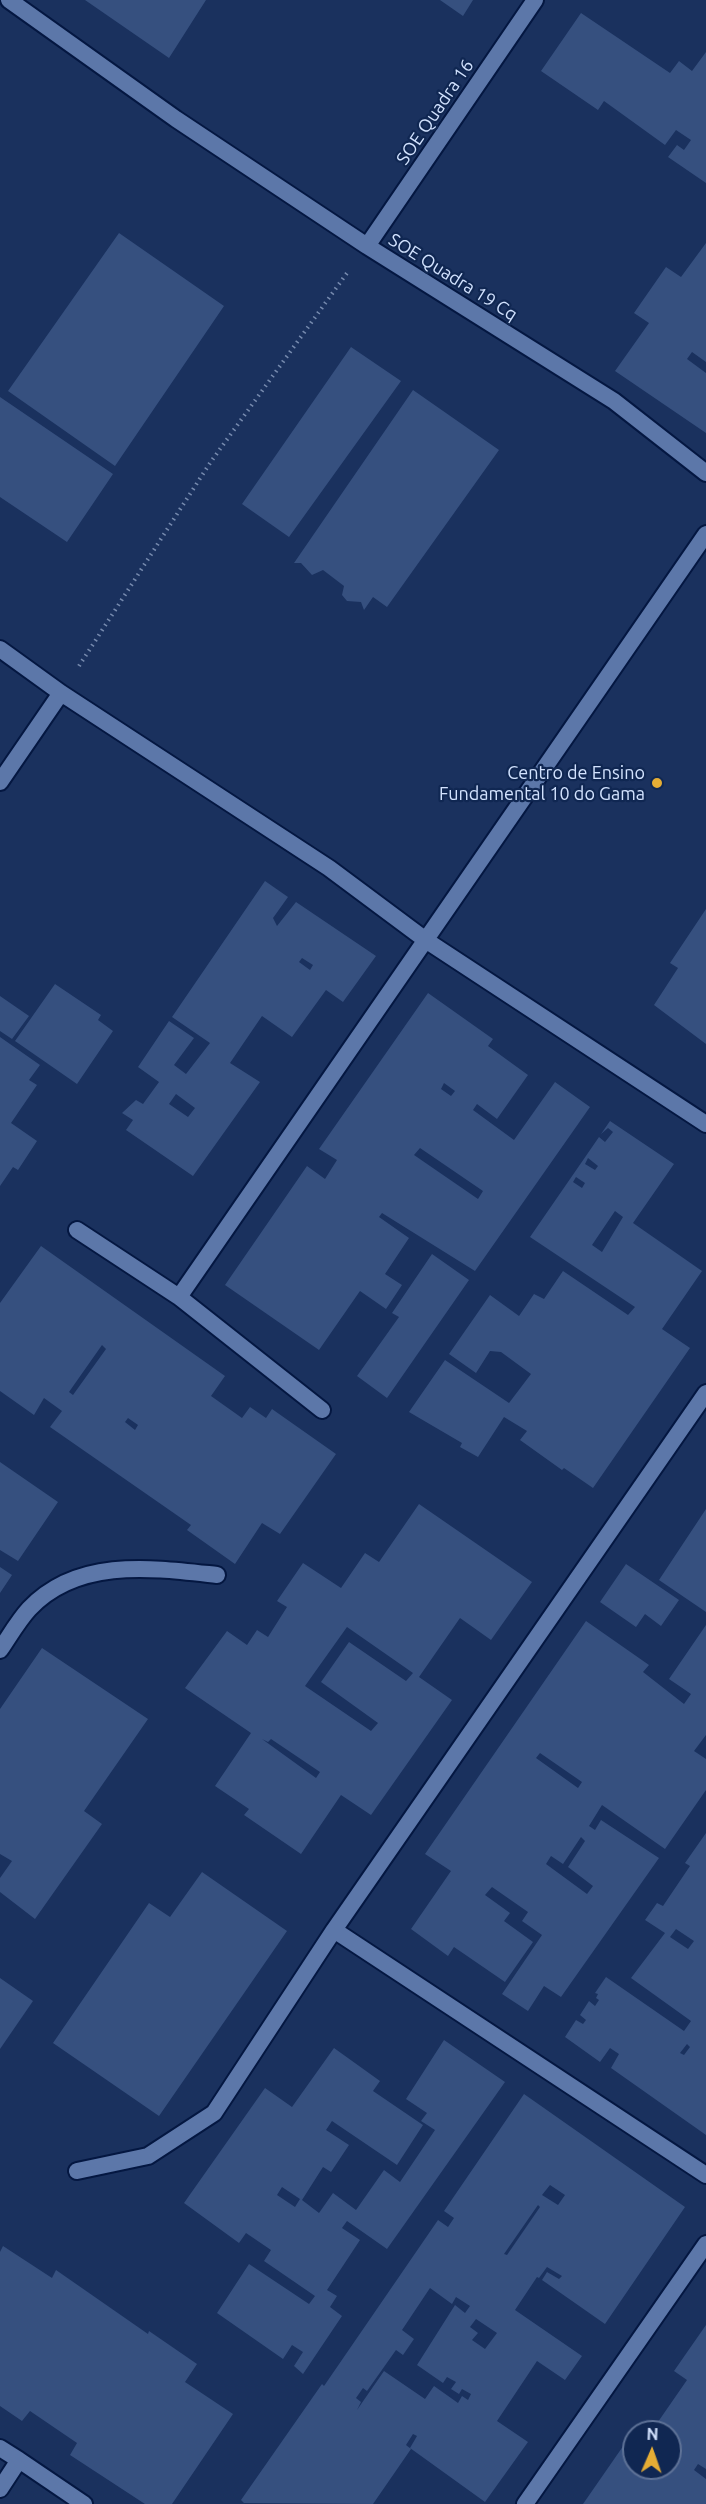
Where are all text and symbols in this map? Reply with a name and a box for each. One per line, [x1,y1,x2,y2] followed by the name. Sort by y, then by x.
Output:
[392,55,478,169] street label: SOE Quadra 16
[385,229,521,325] street label: SOE Quadra 19 Cq
[439,762,645,804] place label: Centro de Ensino Fundamental 10 do Gama
[650,776,664,790] marker: Centro de Ensino Fundamental 10 do Gama
[622,2420,682,2480] north arrow
[646,2425,659,2443] text: N

